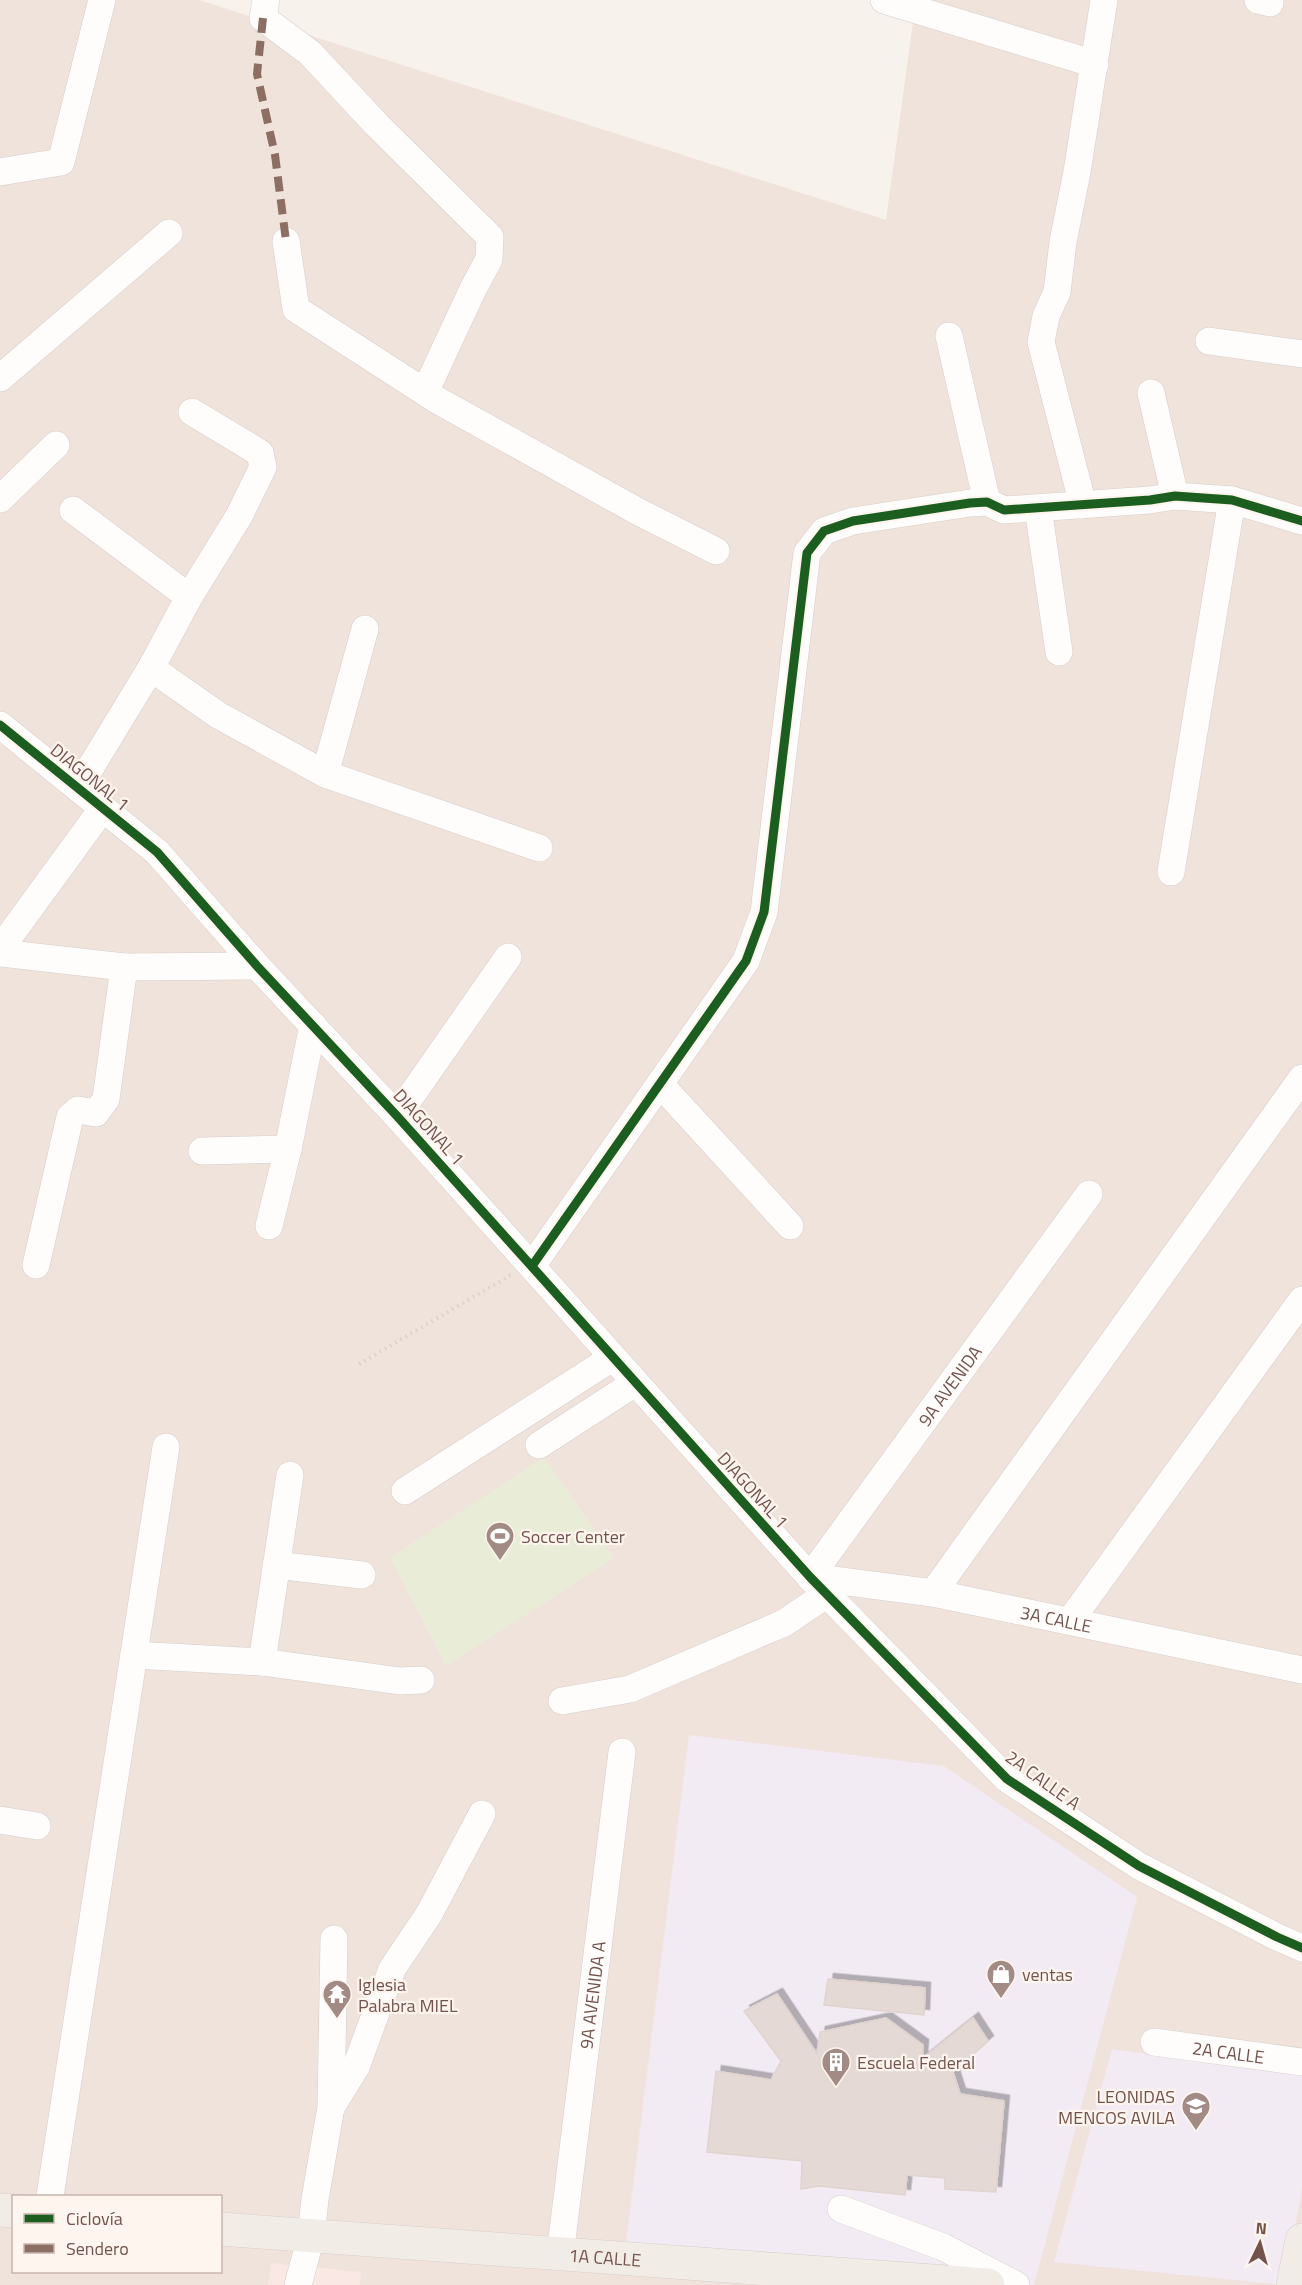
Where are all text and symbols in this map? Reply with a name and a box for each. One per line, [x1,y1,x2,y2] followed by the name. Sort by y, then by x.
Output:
[45,737,135,817] street label: DIAGONAL 1
[387,1083,471,1171] street label: DIAGONAL 1
[911,1339,988,1431] street label: 9A AVENIDA
[711,1446,795,1534] street label: DIAGONAL 1
[484,1520,516,1562] sports icon: Soccer Center
[521,1523,625,1550] place label: Soccer Center
[1018,1598,1095,1639] street label: 3A CALLE
[1000,1743,1086,1817] street label: 2A CALLE A
[572,1939,612,2051] street label: 9A AVENIDA A
[985,1958,1017,2000] shop icon: ventas
[1022,1961,1073,1988] place label: ventas
[358,1971,458,2019] place label: Iglesia Palabra MIEL
[321,1978,353,2020] temple icon: Iglesia Palabra MIEL
[1191,2034,1266,2070] street label: 2A CALLE
[820,2046,852,2088] building icon: Escuela Federal
[857,2049,975,2076] place label: Escuela Federal
[1058,2083,1175,2131] place label: LEONIDAS MENCOS AVILA
[1180,2090,1212,2132] school or university icon: LEONIDAS MENCOS AVILA
[12,2195,222,2273] legend
[66,2205,123,2232] text: Ciclovía
[1230,2213,1290,2273] north arrow
[1255,2216,1268,2240] text: N
[66,2235,129,2262] text: Sendero
[568,2241,642,2273] street label: 1A CALLE

